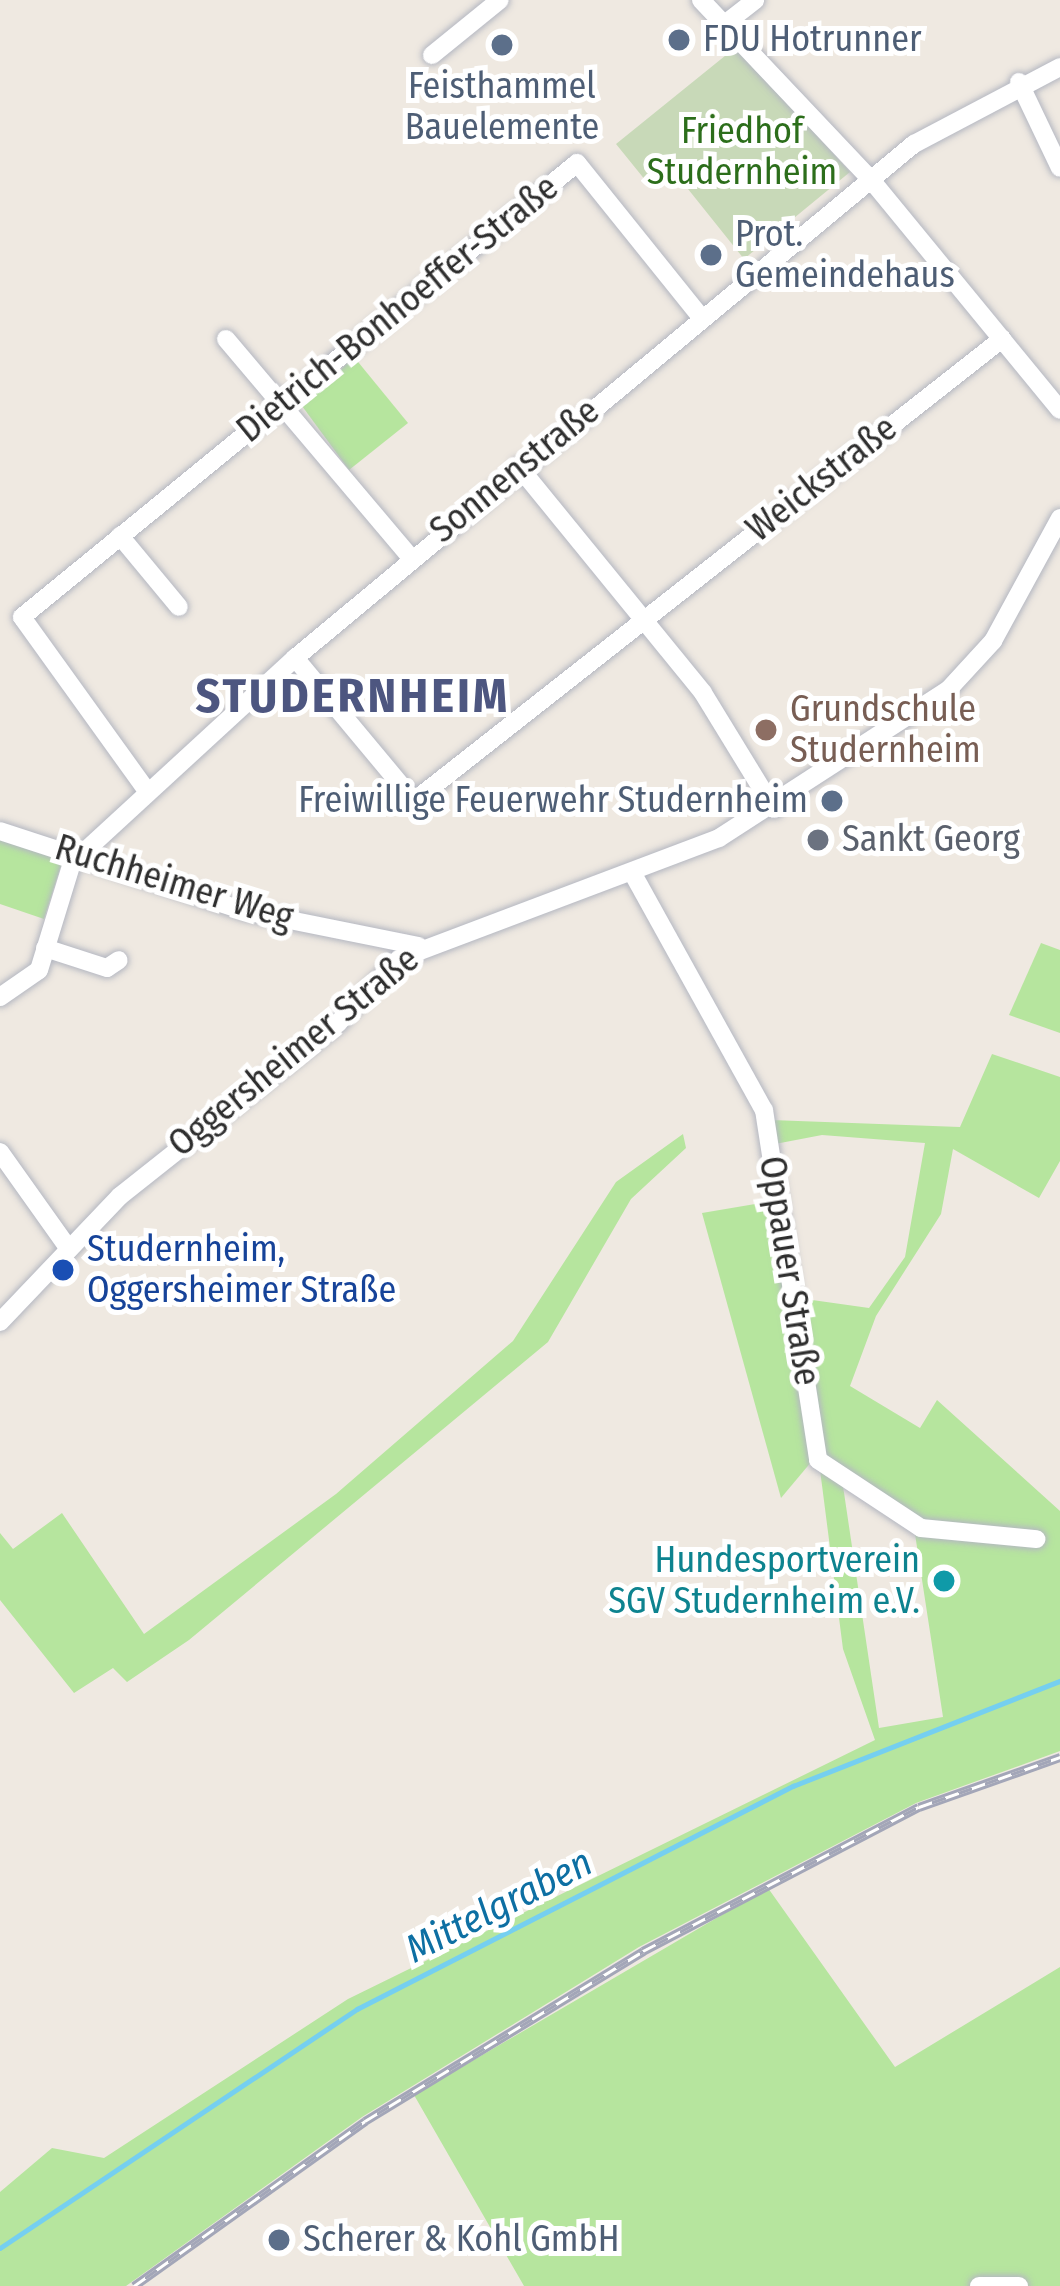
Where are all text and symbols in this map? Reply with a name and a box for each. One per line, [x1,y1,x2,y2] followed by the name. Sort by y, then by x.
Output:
[703,18,922,62] place label: FDU Hotrunner
[666,27,692,53] marker: FDU Hotrunner
[489,32,515,58] marker: Feisthammel Bauelemente
[405,64,599,149] place label: Feisthammel Bauelemente
[647,109,837,194] park label: Friedhof Studernheim
[229,166,567,452] street label: Dietrich-Bonhoeffer-Straße
[735,212,955,297] place label: Prot. Gemeindehaus
[698,242,724,268] marker: Prot. Gemeindehaus
[422,390,608,552] street label: Sonnenstraße
[738,407,906,551] street label: Weickstraße
[196,668,510,726] district label: STUDERNHEIM
[790,687,981,772] place label: Grundschule Studernheim
[753,717,779,743] marker: Grundschule Studernheim
[298,779,808,823] place label: Freiwillige Feuerwehr Studernheim
[819,788,845,814] marker: Freiwillige Feuerwehr Studernheim
[842,818,1020,862] place label: Sankt Georg
[50,826,298,940] street label: Ruchheimer Weg
[805,827,831,853] marker: Sankt Georg
[160,938,428,1166] street label: Oggersheimer Straße
[750,1153,828,1389] street label: Oppauer Straße
[87,1227,396,1312] place label: Studernheim, Oggersheimer Straße
[50,1257,76,1283] marker: Studernheim, Oggersheimer Straße
[608,1538,920,1623] place label: Hundesportverein SGV Studernheim e.V.
[931,1568,957,1594] marker: Hundesportverein SGV Studernheim e.V.
[398,1839,600,1973] water label: Mittelgraben
[303,2218,619,2262] place label: Scherer & Kohl GmbH
[266,2227,292,2253] marker: Scherer & Kohl GmbH

